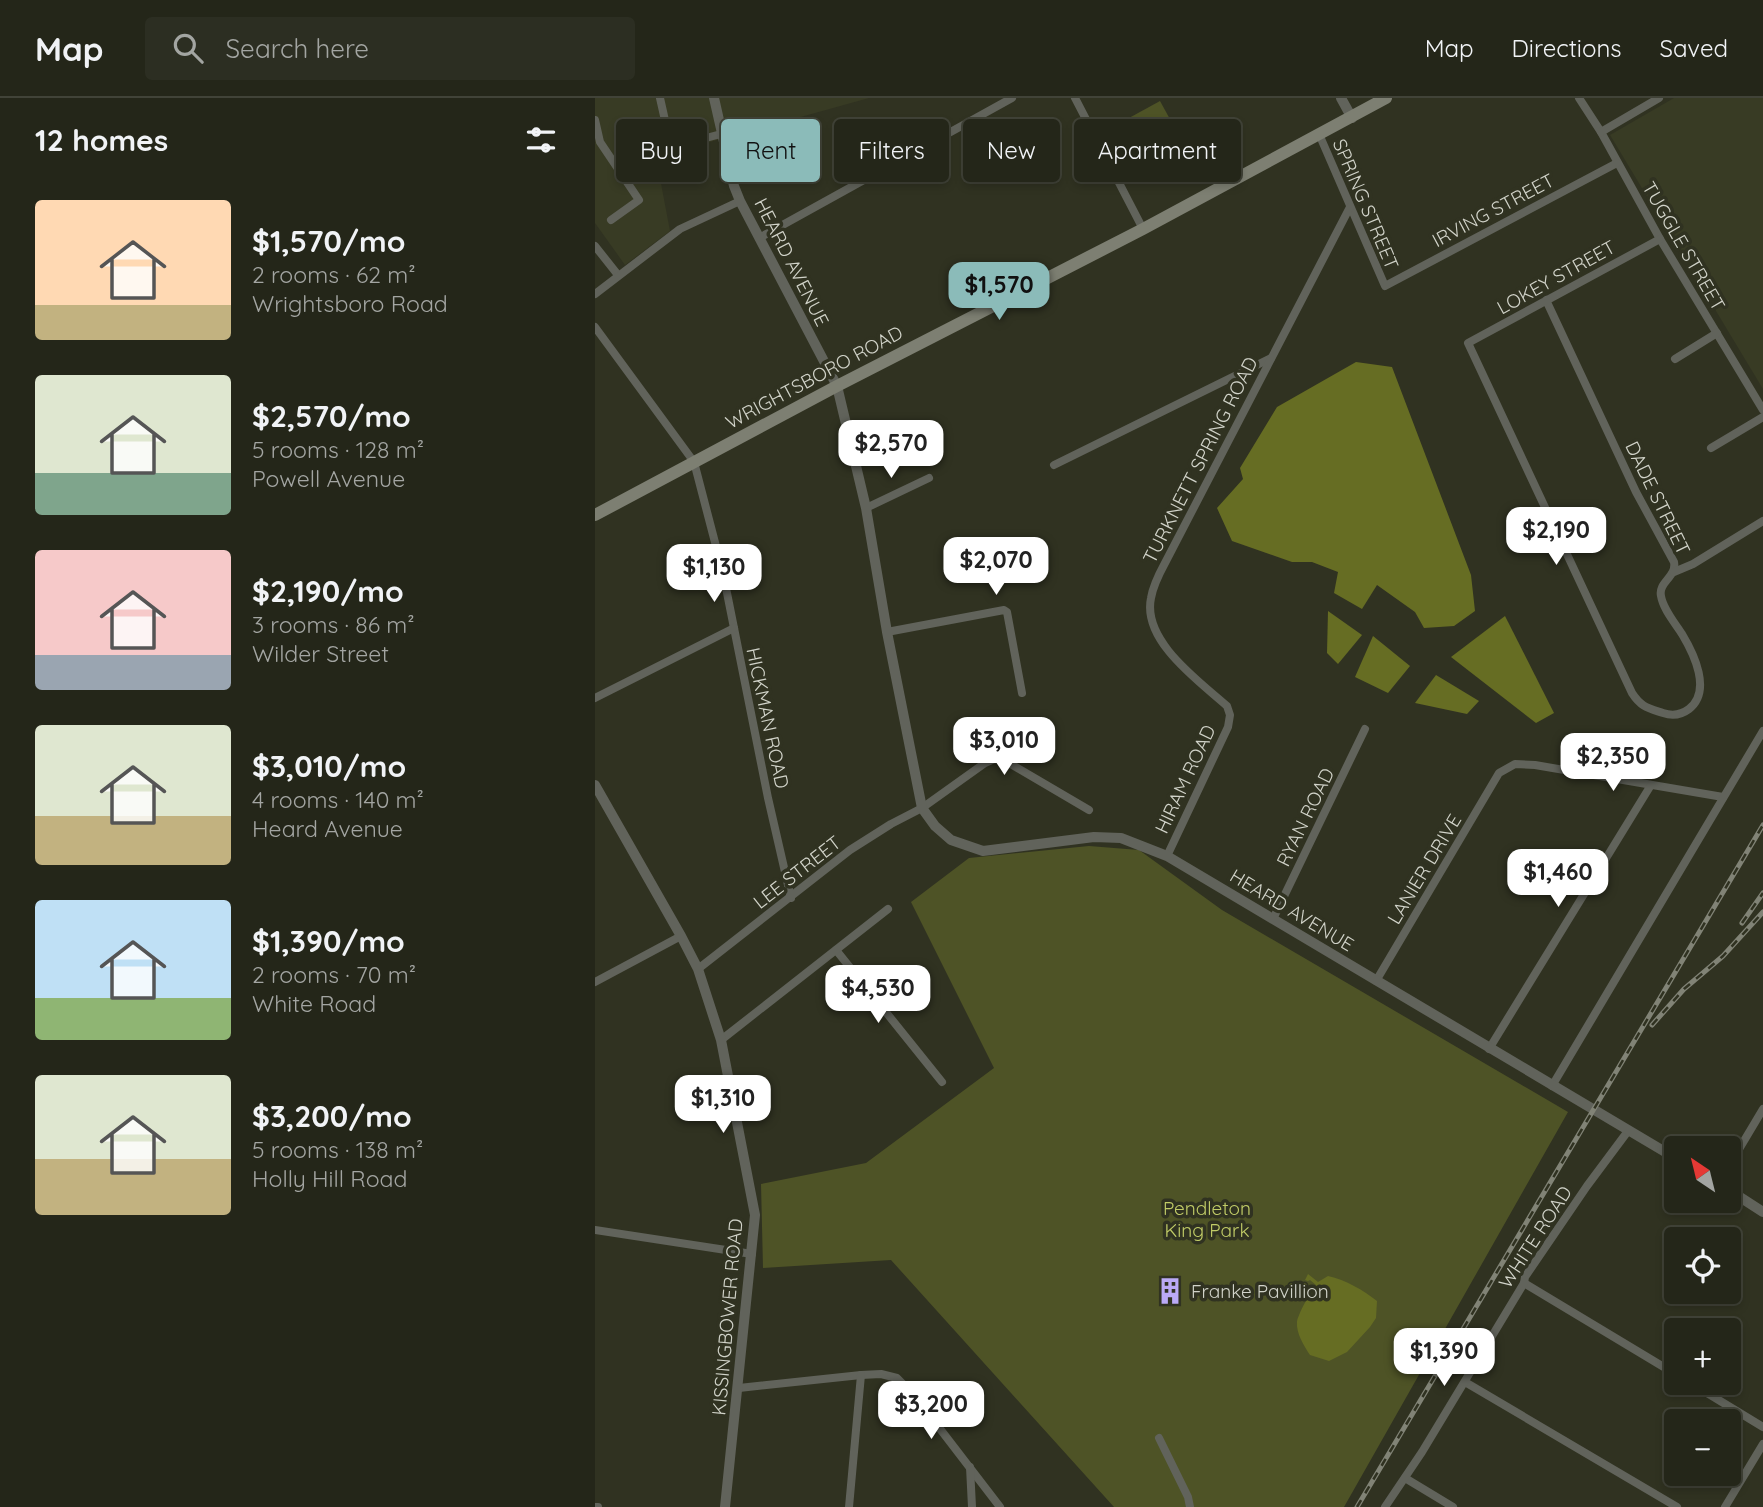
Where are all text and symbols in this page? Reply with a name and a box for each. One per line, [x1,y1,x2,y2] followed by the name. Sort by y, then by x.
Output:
[145,17,635,80] search box
[35,28,103,69] text: Map
[169,29,207,67] icon: search
[225,32,369,65] text: Search here
[1425,33,1474,63] text: Map
[1512,33,1622,63] text: Directions
[1660,33,1728,63] text: Saved
[616,119,707,182] chip: Buy
[721,119,820,182] chip: Rent
[834,119,949,182] chip: Filters
[963,119,1060,182] chip: New
[1074,119,1241,182] chip: Apartment
[35,121,168,159] text: 12 homes
[522,121,560,159] icon: filters
[1328,135,1404,273] street label: SPRING STREET
[1428,168,1558,252] street label: IRVING STREET
[1637,177,1731,315] street label: TUGGLE STREET
[749,194,835,330] street label: HEARD AVENUE
[252,222,405,260] text: $1,570/mo
[91,228,175,312] icon: home
[1493,235,1619,319] street label: LOKEY STREET
[252,260,416,289] text: 2 rooms · 62 m²
[942,262,1056,322] pin: $1,570
[965,270,1034,299] text: $1,570
[252,289,448,318] text: Wrightsboro Road
[721,320,907,434] street label: WRIGHTSBORO ROAD
[1137,353,1263,567] street label: TURKNETT SPRING ROAD
[252,397,411,435] text: $2,570/mo
[91,403,175,487] icon: home
[834,420,948,480] pin: $2,570
[854,428,928,457] text: $2,570
[252,435,424,464] text: 5 rooms · 128 m²
[1620,437,1696,559] street label: DADE STREET
[252,464,405,493] text: Powell Avenue
[1499,508,1613,567] pin: $2,190
[1522,515,1590,544] text: $2,190
[939,538,1053,597] pin: $2,070
[657,545,771,604] pin: $1,130
[959,545,1033,574] text: $2,070
[683,552,745,581] text: $1,130
[252,572,404,610] text: $2,190/mo
[91,578,175,662] icon: home
[252,610,415,639] text: 3 rooms · 86 m²
[252,639,389,668] text: Wilder Street
[741,645,795,791] street label: HICKMAN ROAD
[947,718,1061,777] pin: $3,010
[1149,721,1221,837] street label: HIRAM ROAD
[969,725,1039,754] text: $3,010
[1556,734,1670,793] pin: $2,350
[1577,741,1649,770] text: $2,350
[252,747,406,785] text: $3,010/mo
[91,753,175,837] icon: home
[1271,764,1339,870] street label: RYAN ROAD
[252,785,424,814] text: 4 rooms · 140 m²
[1382,810,1466,928] street label: LANIER DRIVE
[252,814,403,843] text: Heard Avenue
[748,830,846,914] street label: LEE STREET
[1501,850,1615,909] pin: $1,460
[1523,857,1593,886] text: $1,460
[1226,864,1358,956] street label: HEARD AVENUE
[252,922,405,960] text: $1,390/mo
[91,928,175,1012] icon: home
[252,960,416,989] text: 2 rooms · 70 m²
[821,965,935,1025] pin: $4,530
[841,973,915,1002] text: $4,530
[252,989,376,1018] text: White Road
[666,1076,780,1135] pin: $1,310
[691,1083,755,1112] text: $1,310
[252,1097,412,1135] text: $3,200/mo
[91,1103,175,1187] icon: home
[252,1135,423,1164] text: 5 rooms · 138 m²
[1664,1136,1741,1213] north arrow
[1664,1136,1741,1486] map controls
[252,1164,407,1193] text: Holly Hill Road
[1493,1181,1577,1293] street label: WHITE ROAD
[1163,1196,1251,1242] park label: Pendleton King Park
[706,1218,748,1416] street label: KISSINGBOWER ROAD
[1664,1227,1741,1304] button: locate
[1155,1276,1185,1306] building icon: Franke Pavillion
[1191,1279,1329,1303] place label: Franke Pavillion
[1664,1318,1741,1395] button: +
[1387,1328,1501,1388] pin: $1,390
[1410,1336,1478,1365] text: $1,390
[874,1382,988,1441] pin: $3,200
[894,1389,968,1418] text: $3,200
[1664,1409,1741,1486] button: −

